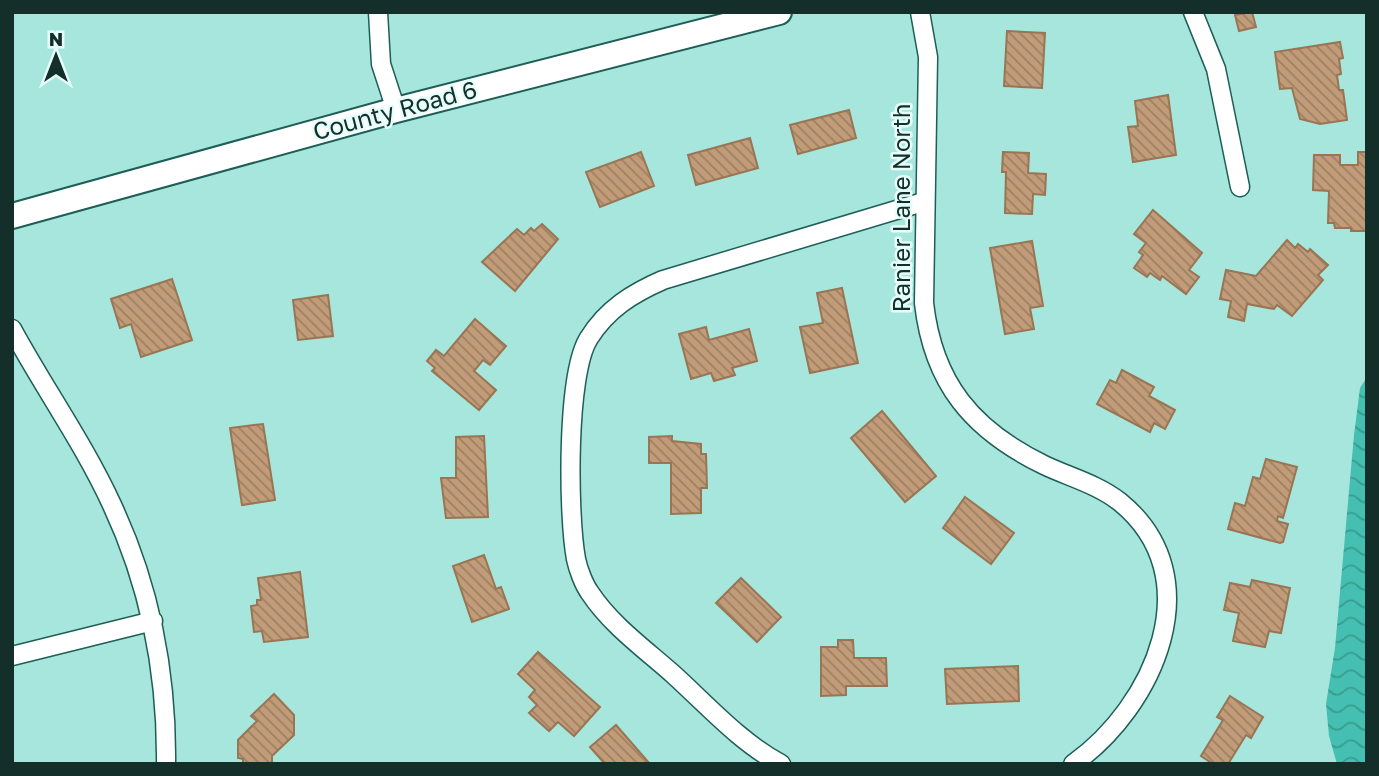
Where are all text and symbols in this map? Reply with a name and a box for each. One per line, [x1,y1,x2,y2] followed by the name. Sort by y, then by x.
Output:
[21,21,91,91] north arrow
[49,27,63,50] text: N
[309,74,480,145] street label: County Road 6
[886,103,915,313] street label: Ranier Lane North

